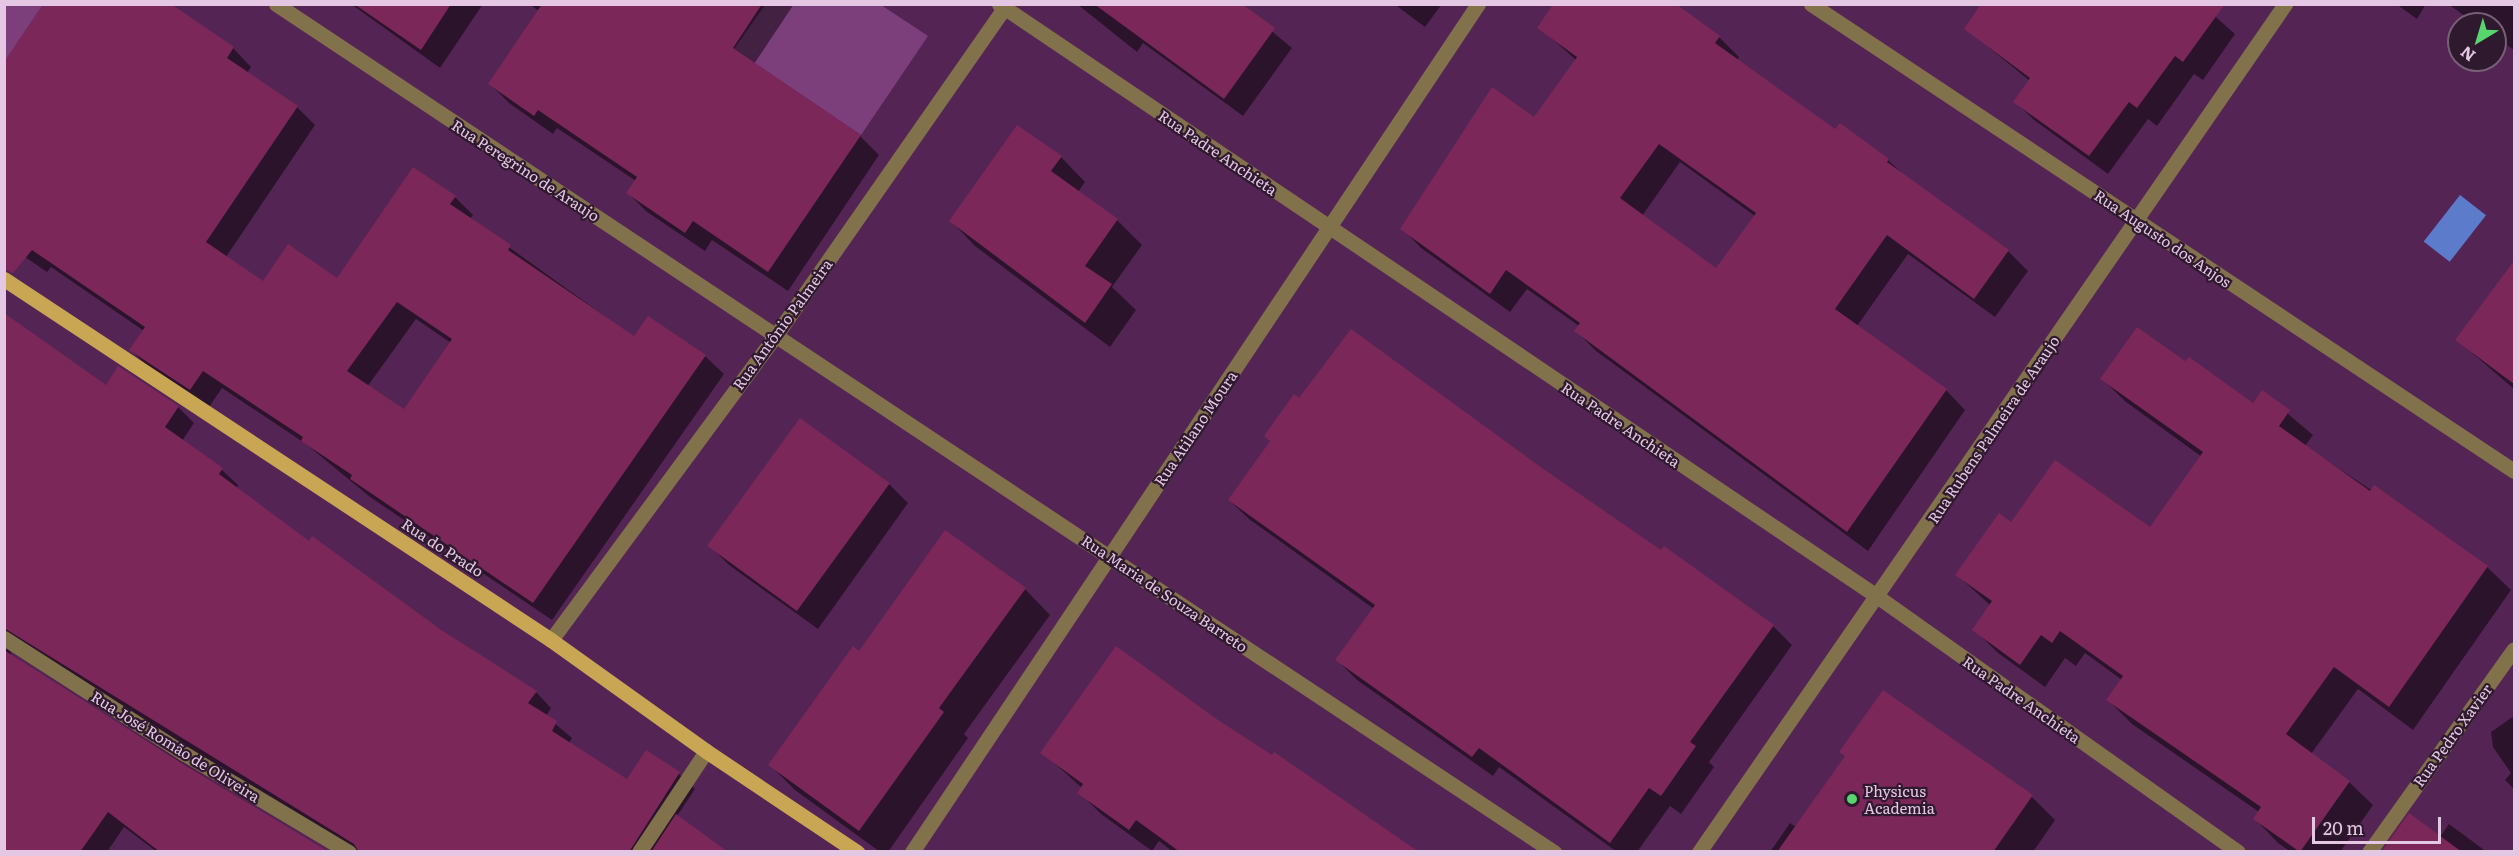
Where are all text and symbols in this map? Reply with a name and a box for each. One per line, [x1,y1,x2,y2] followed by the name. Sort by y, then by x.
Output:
[2447,12,2507,72] north arrow
[2454,41,2480,68] text: N
[1155,106,1281,198] street label: Rua Padre Anchieta
[449,115,603,225] street label: Rua Peregrino de Araujo
[2091,186,2235,290] street label: Rua Augusto dos Anjos
[729,255,835,393] street label: Rua Antônio Palmeira
[1923,332,2063,526] street label: Rua Rubens Palmeira de Araujo
[1150,367,1240,489] street label: Rua Atilano Moura
[1558,378,1684,470] street label: Rua Padre Anchieta
[399,514,487,580] street label: Rua do Prado
[1079,531,1251,655] street label: Rua Maria de Souza Barreto
[1960,652,2084,746] street label: Rua Padre Anchieta
[2409,680,2495,790] street label: Rua Pedro Xavier
[88,687,264,805] street label: Rua José Romão de Oliveira
[1864,781,1935,816] place label: Physicus Academia
[1845,792,1859,806] marker: Physicus Academia
[2315,805,2444,843] scale bar
[2323,814,2364,841] text: 20 m

